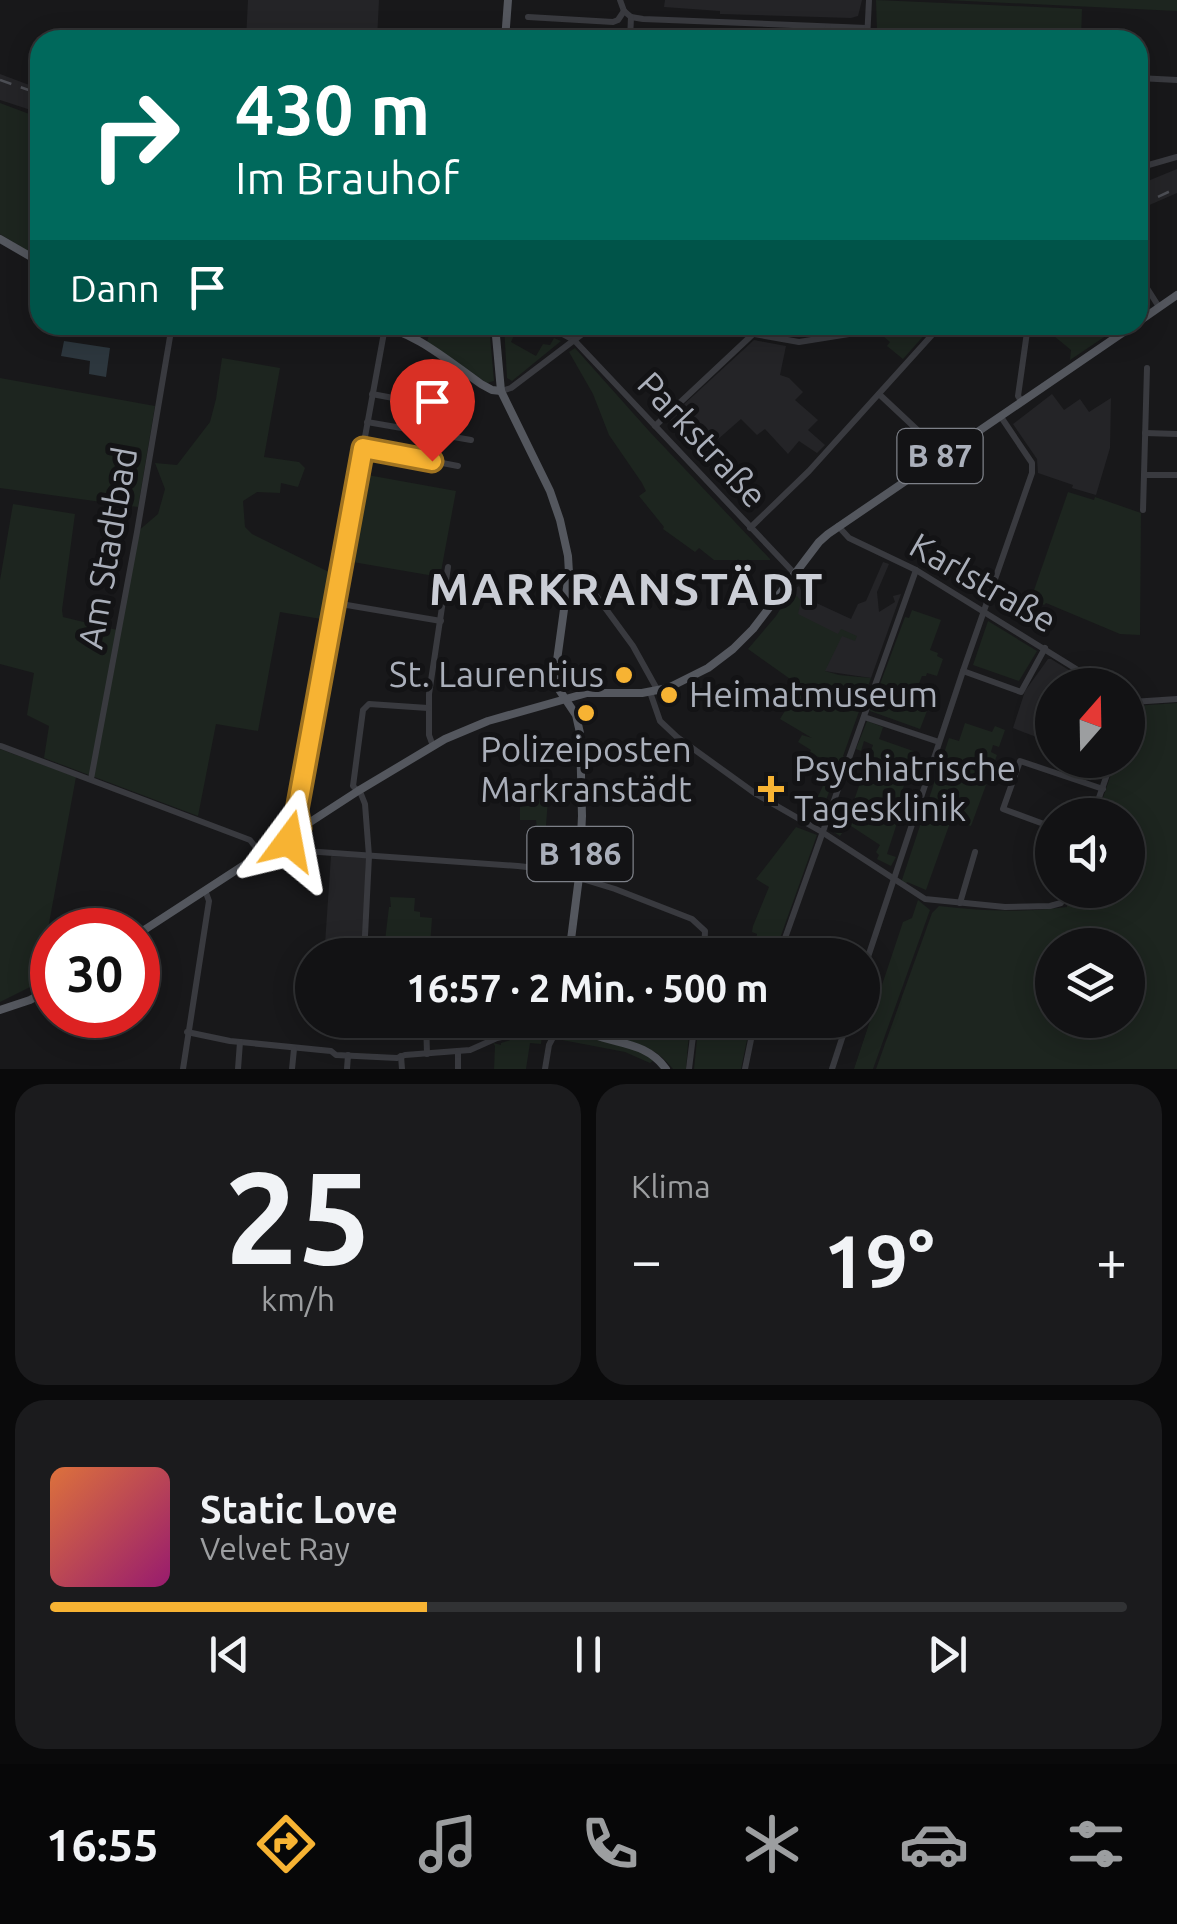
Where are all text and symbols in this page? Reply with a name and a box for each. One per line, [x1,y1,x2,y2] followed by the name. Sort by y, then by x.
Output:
[70,70,200,200] icon: right
[235,70,430,148] text: 430 m
[235,152,459,203] text: Im Brauhof
[180,260,235,315] icon: arrive
[70,267,160,309] text: Dann
[390,359,475,462] pin
[630,363,775,515] street label: Parkstraße
[405,374,460,429] icon: arrive
[898,429,982,483] road number: B 87
[70,444,144,652] street label: Am Stadtbad
[903,524,1064,640] street label: Karlstraße
[429,563,825,614] district label: MARKRANSTÄDT
[389,654,604,694] place label: St. Laurentius
[613,664,635,686] marker: St. Laurentius
[1035,668,1145,778] north arrow
[1035,668,1145,1038] map controls
[689,674,938,714] place label: Heimatmuseum
[658,684,680,706] marker: Heimatmuseum
[575,702,597,724] marker: Polizeiposten Markranstädt
[480,729,692,809] place label: Polizeiposten Markranstädt
[794,748,1016,828] place label: Psychiatrische Tagesklinik
[758,776,784,802] marker: Psychiatrische Tagesklinik
[237,789,341,893] position arrow
[1035,798,1145,908] button: sound
[528,827,632,881] road number: B 186
[30,908,160,1038] speed limit sign: 30
[1035,928,1145,1038] button: layers
[406,967,769,1009] text: 16:57 · 2 Min. · 500 m
[225,1143,371,1289] text: 25
[631,1168,711,1204] text: Klima
[823,1218,935,1302] text: 19°
[631,1229,662,1290] text: −
[1096,1229,1127,1290] text: +
[261,1281,335,1317] text: km/h
[200,1488,398,1530] text: Static Love
[200,1530,350,1566] text: Velvet Ray
[202,1627,257,1682] icon: previous
[561,1627,616,1682] icon: pause
[920,1627,975,1682] icon: next
[251,1809,321,1879] icon: directions
[413,1809,483,1879] icon: music
[575,1809,645,1879] icon: phone
[737,1809,807,1879] icon: climate
[899,1809,969,1879] icon: car
[1061,1809,1131,1879] icon: filters
[46,1819,159,1870] text: 16:55

